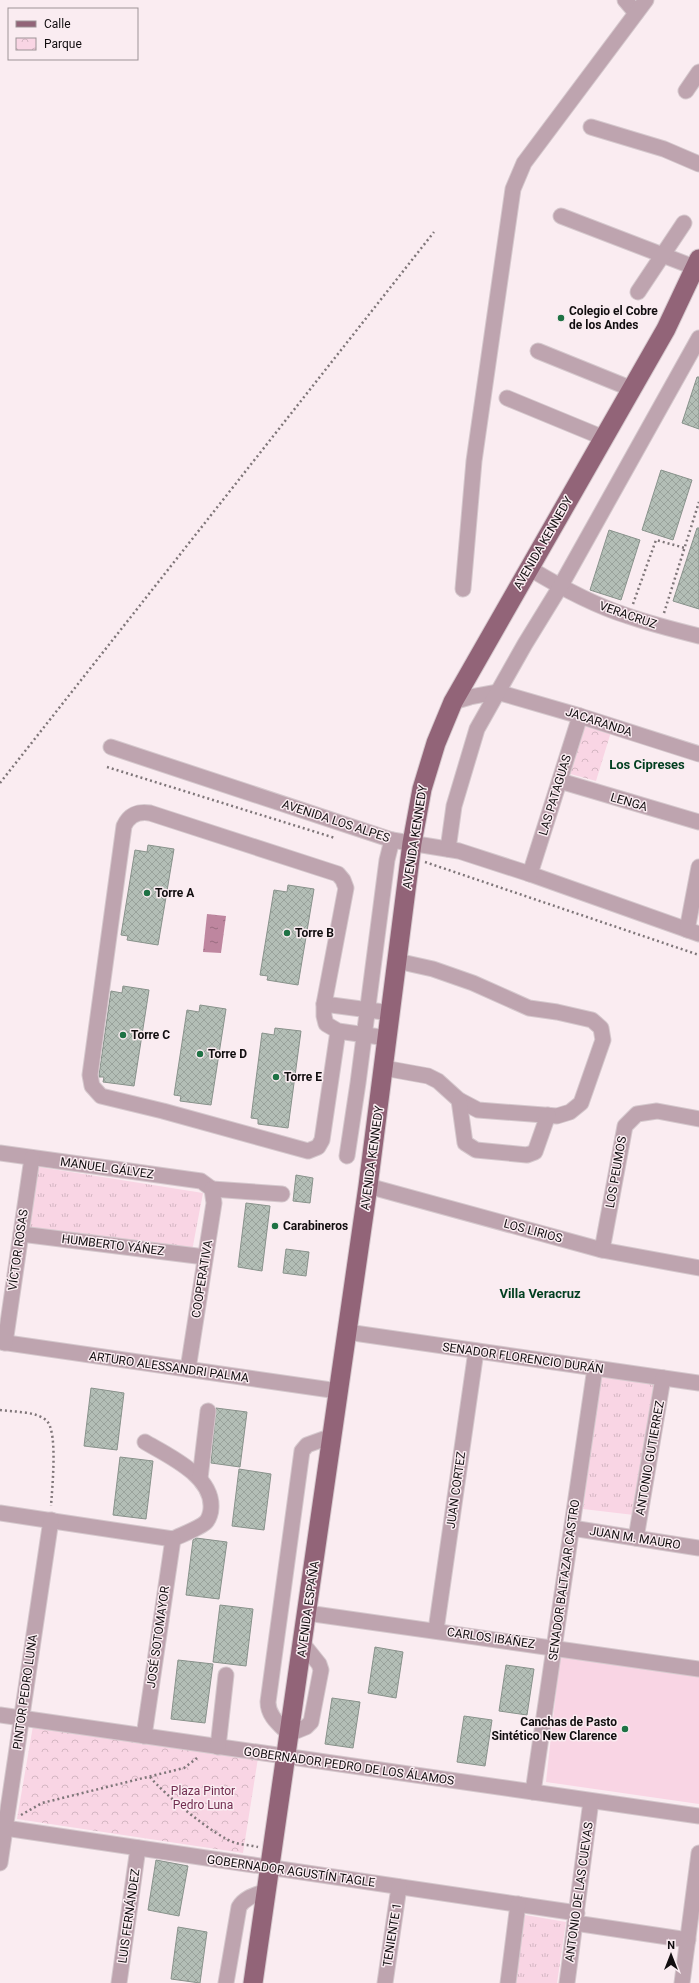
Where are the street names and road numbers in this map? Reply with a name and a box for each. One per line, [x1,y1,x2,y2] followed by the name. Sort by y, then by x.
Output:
[511,493,576,592] street label: AVENIDA KENNEDY
[597,599,659,631] street label: VERACRUZ
[564,705,634,739] street label: JACARANDA
[536,753,574,837] street label: LAS PATAGUAS
[400,783,430,890] street label: AVENIDA KENNEDY
[609,790,649,814] street label: LENGA
[280,797,392,845] street label: AVENIDA LOS ALPES
[358,1104,386,1211] street label: AVENIDA KENNEDY
[603,1135,629,1209] street label: LOS PEUMOS
[59,1154,155,1181] street label: MANUEL GÁLVEZ
[4,1208,31,1292] street label: VÍCTOR ROSAS
[502,1216,564,1246] street label: LOS LIRIOS
[61,1230,165,1258] street label: HUMBERTO YÁÑEZ
[189,1239,215,1319] street label: COOPERATIVA
[442,1339,605,1376] street label: SENADOR FLORENCIO DURÁN
[88,1349,250,1385] street label: ARTURO ALESSANDRI PALMA
[633,1399,667,1517] street label: ANTONIO GUTIERREZ
[444,1450,468,1530] street label: JUAN CORTEZ
[546,1498,582,1662] street label: SENADOR BALTAZAR CASTRO
[588,1524,682,1552] street label: JUAN M. MAURO
[292,1559,322,1658] street label: AVENIDA ESPAÑA
[143,1584,172,1689] street label: JOSÉ SOTOMAYOR
[446,1623,536,1651] street label: CARLOS IBÁÑEZ
[10,1633,40,1750] street label: PINTOR PEDRO LUNA
[243,1743,455,1788] street label: GOBERNADOR PEDRO DE LOS ÁLAMOS
[562,1821,596,1963] street label: ANTONIO DE LAS CUEVAS
[206,1851,376,1890] street label: GOBERNADOR AGUSTÍN TAGLE
[114,1868,143,1964] street label: LUIS FERNÁNDEZ
[380,1902,404,1968] street label: TENIENTE 1

